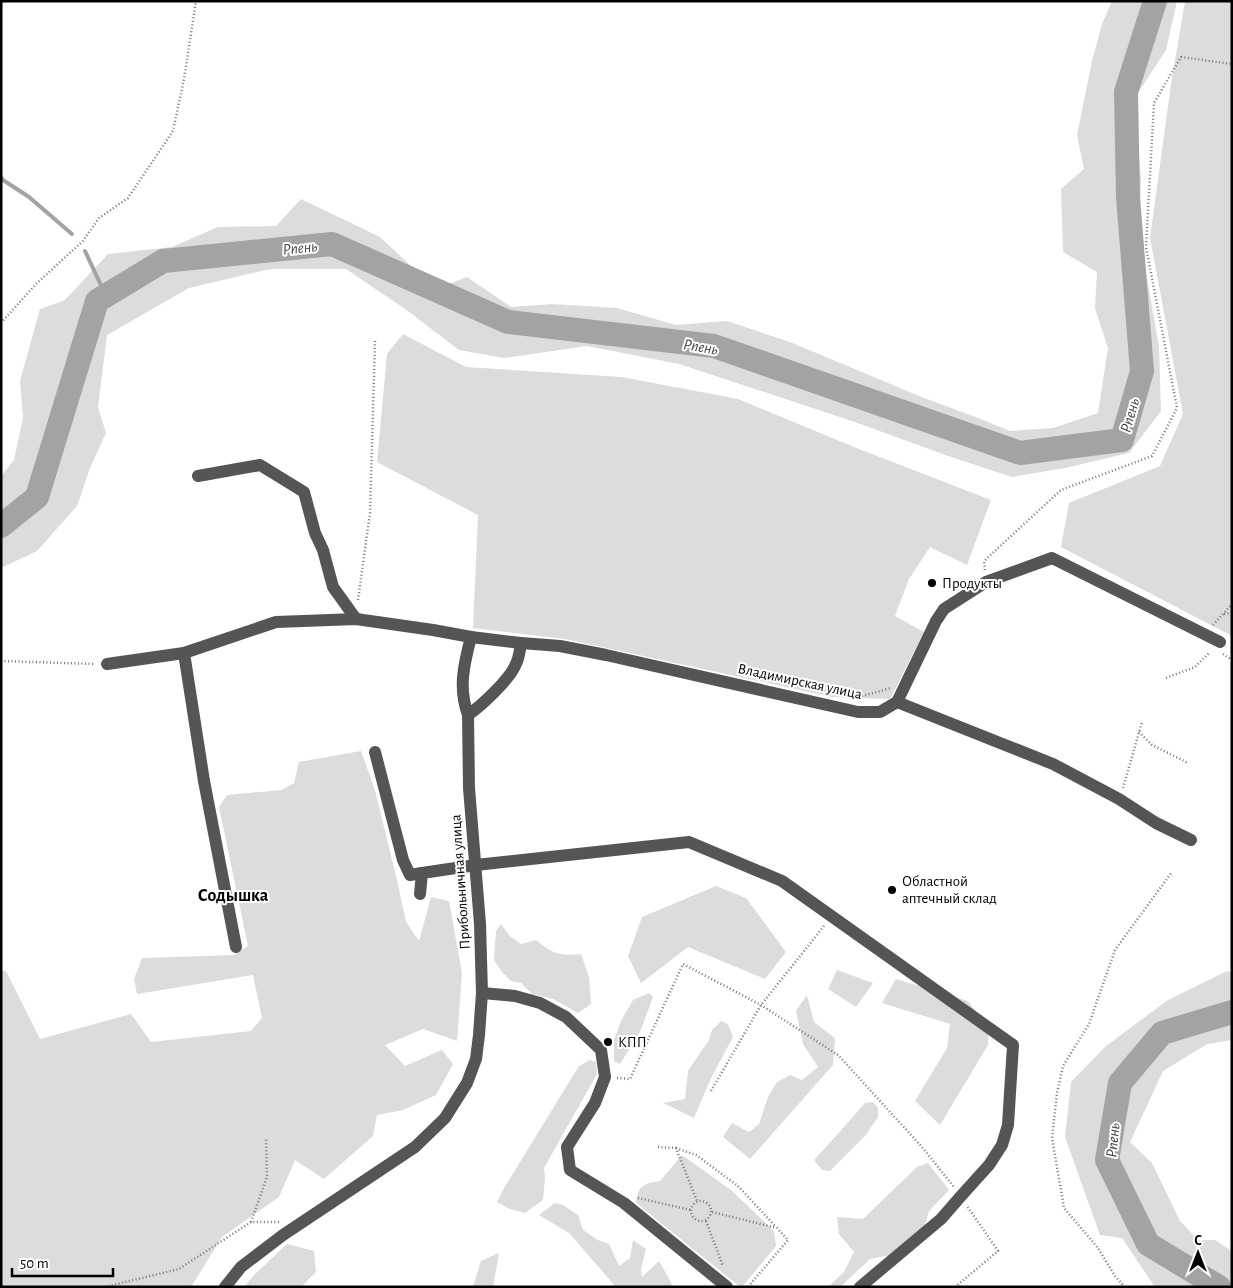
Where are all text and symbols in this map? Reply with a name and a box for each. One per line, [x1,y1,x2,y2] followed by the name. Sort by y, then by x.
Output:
[282,238,318,258] water label: Рпень
[682,336,719,358] water label: Рпень
[1117,396,1142,434] water label: Рпень
[942,576,1002,591] place label: Продукты
[926,577,938,589] marker: Продукты
[736,661,864,702] street label: Владимирская улица
[448,814,473,950] street label: Прибольничная улица
[902,874,997,906] place label: Областной аптечный склад
[886,884,898,896] marker: Областной аптечный склад
[198,887,269,905] district label: Содышка
[618,1035,647,1050] place label: КПП
[602,1036,614,1048] marker: КПП
[1103,1122,1123,1158] water label: Рпень
[1173,1228,1223,1278] north arrow
[1194,1234,1202,1248] text: С
[12,1246,114,1278] scale bar
[20,1256,49,1271] text: 50 m

